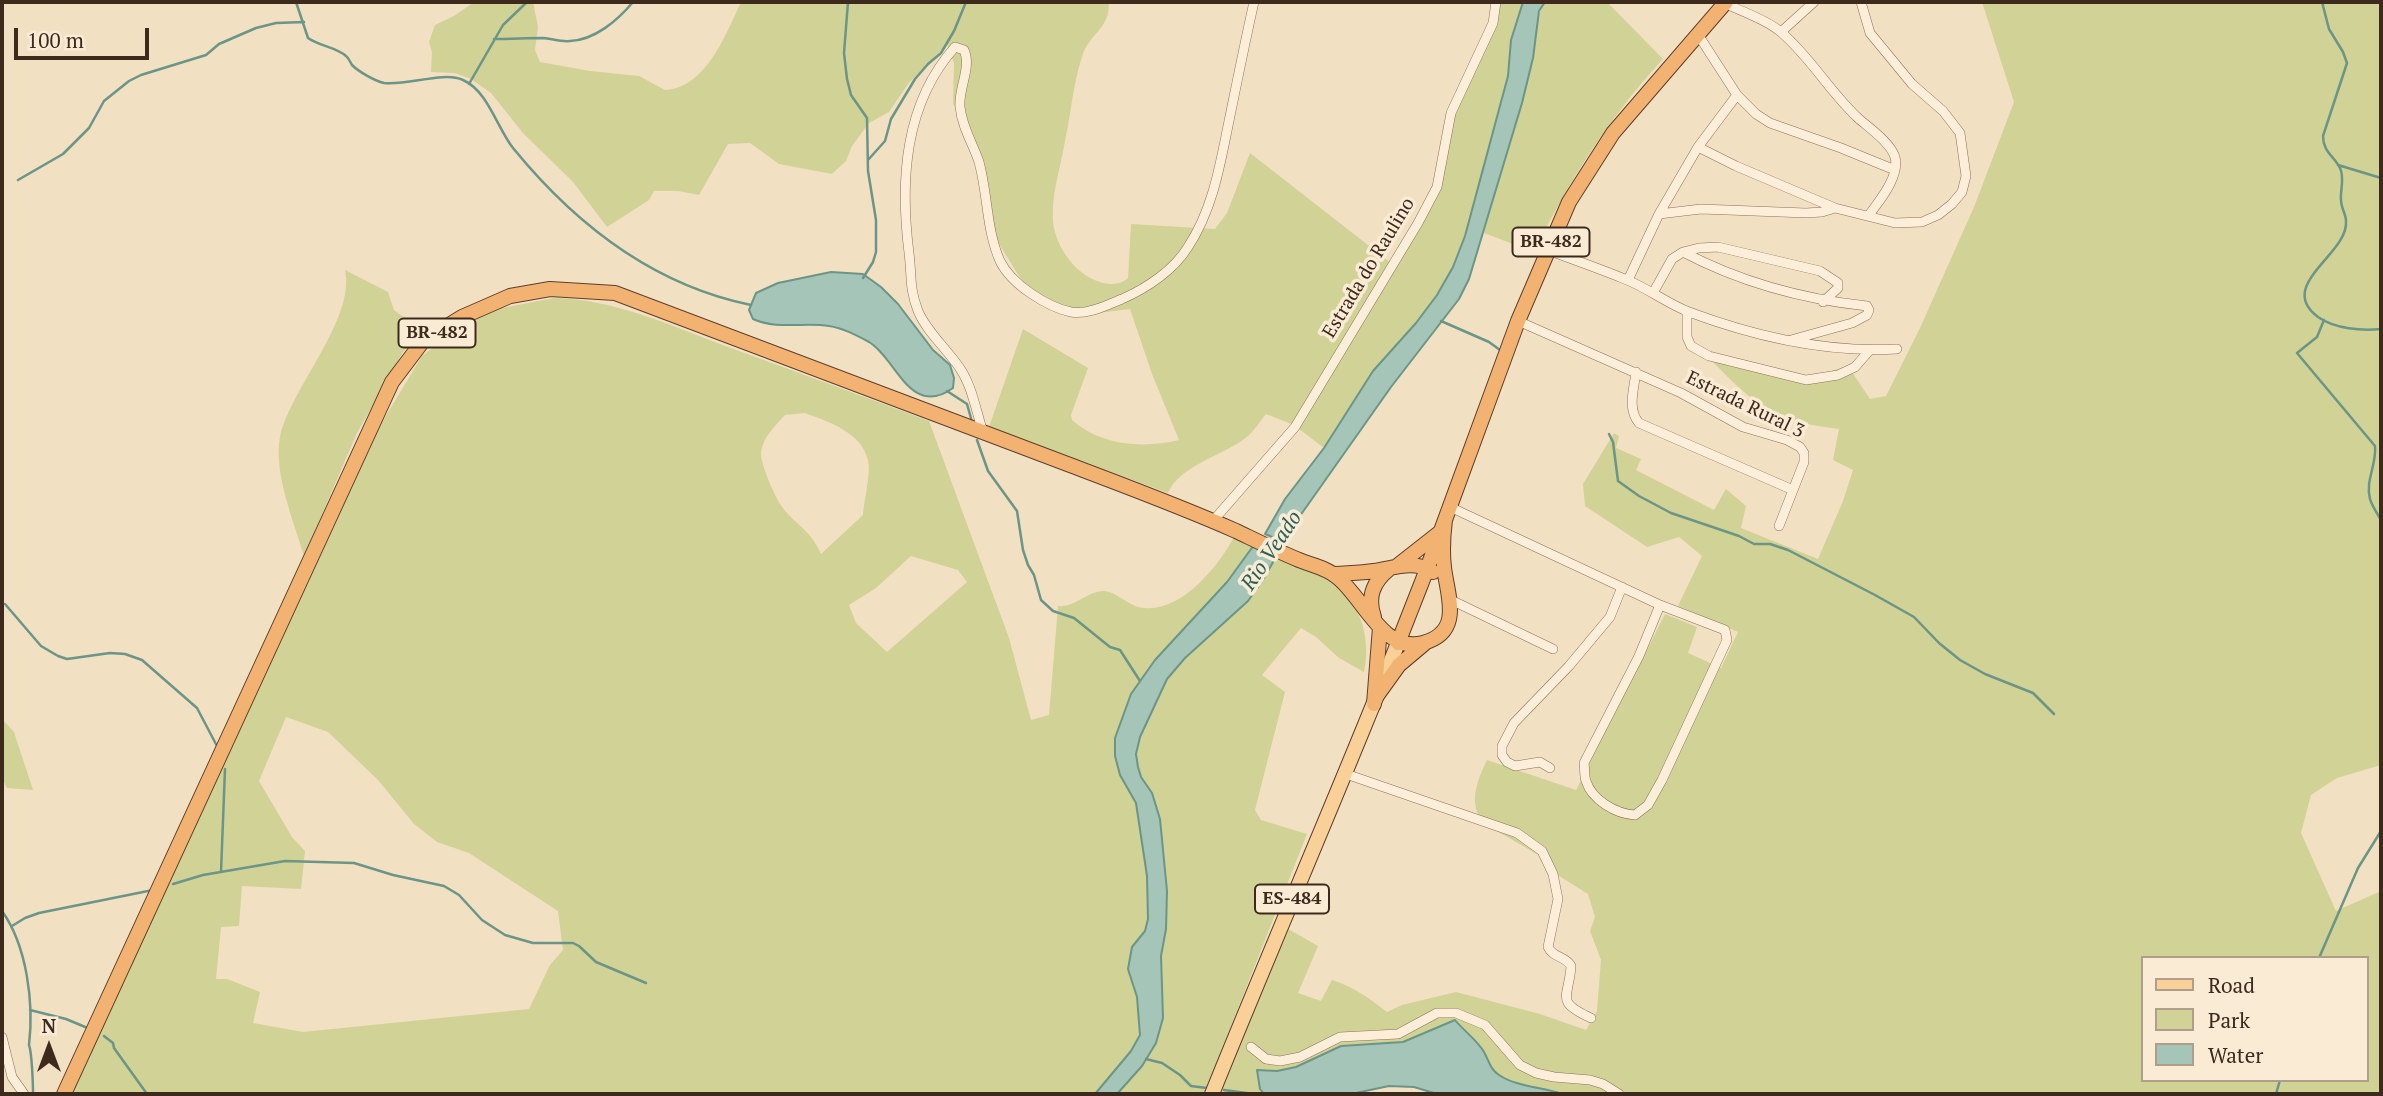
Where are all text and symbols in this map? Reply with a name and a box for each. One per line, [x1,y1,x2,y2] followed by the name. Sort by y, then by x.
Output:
[18,14,152,58] scale bar
[27,26,84,54] text: 100 m
[1318,194,1420,342] street label: Estrada do Raulino
[1512,228,1590,256] road number: BR-482
[398,318,476,348] road number: BR-482
[1682,367,1808,443] street label: Estrada Rural 3
[1236,506,1308,596] water label: Rio Veado
[1255,884,1329,914] road number: ES-484
[2142,956,2369,1082] legend
[2208,971,2255,999] text: Road
[2208,1006,2250,1034] text: Park
[14,1012,84,1082] north arrow
[42,1013,56,1038] text: N
[2208,1041,2263,1069] text: Water

